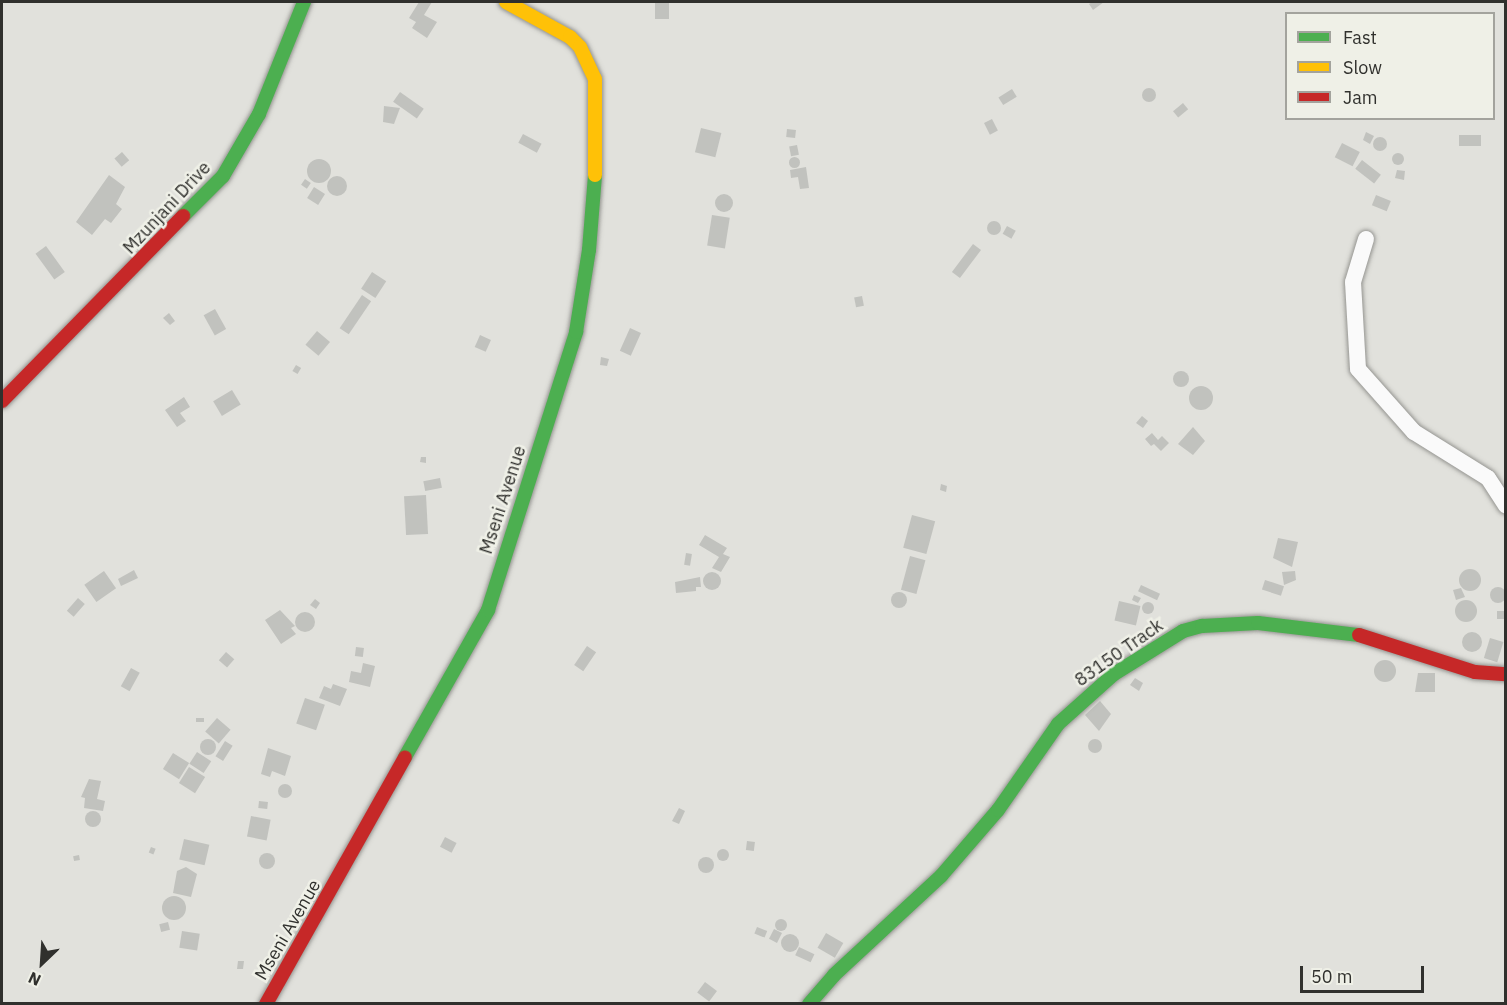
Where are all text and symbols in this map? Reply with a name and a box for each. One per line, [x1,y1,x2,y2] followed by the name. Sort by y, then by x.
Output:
[1285,12,1495,120] legend
[1343,26,1377,49] text: Fast
[1343,56,1382,79] text: Slow
[1343,86,1378,109] text: Jam
[119,157,215,259] street label: Mzunjani Drive
[475,443,531,557] street label: Mseni Avenue
[1071,615,1167,691] street label: 83150 Track
[251,876,325,984] street label: Mseni Avenue
[12,933,72,993] north arrow
[1303,954,1428,992] scale bar
[1311,965,1353,988] text: 50 m
[25,968,44,991] text: N

